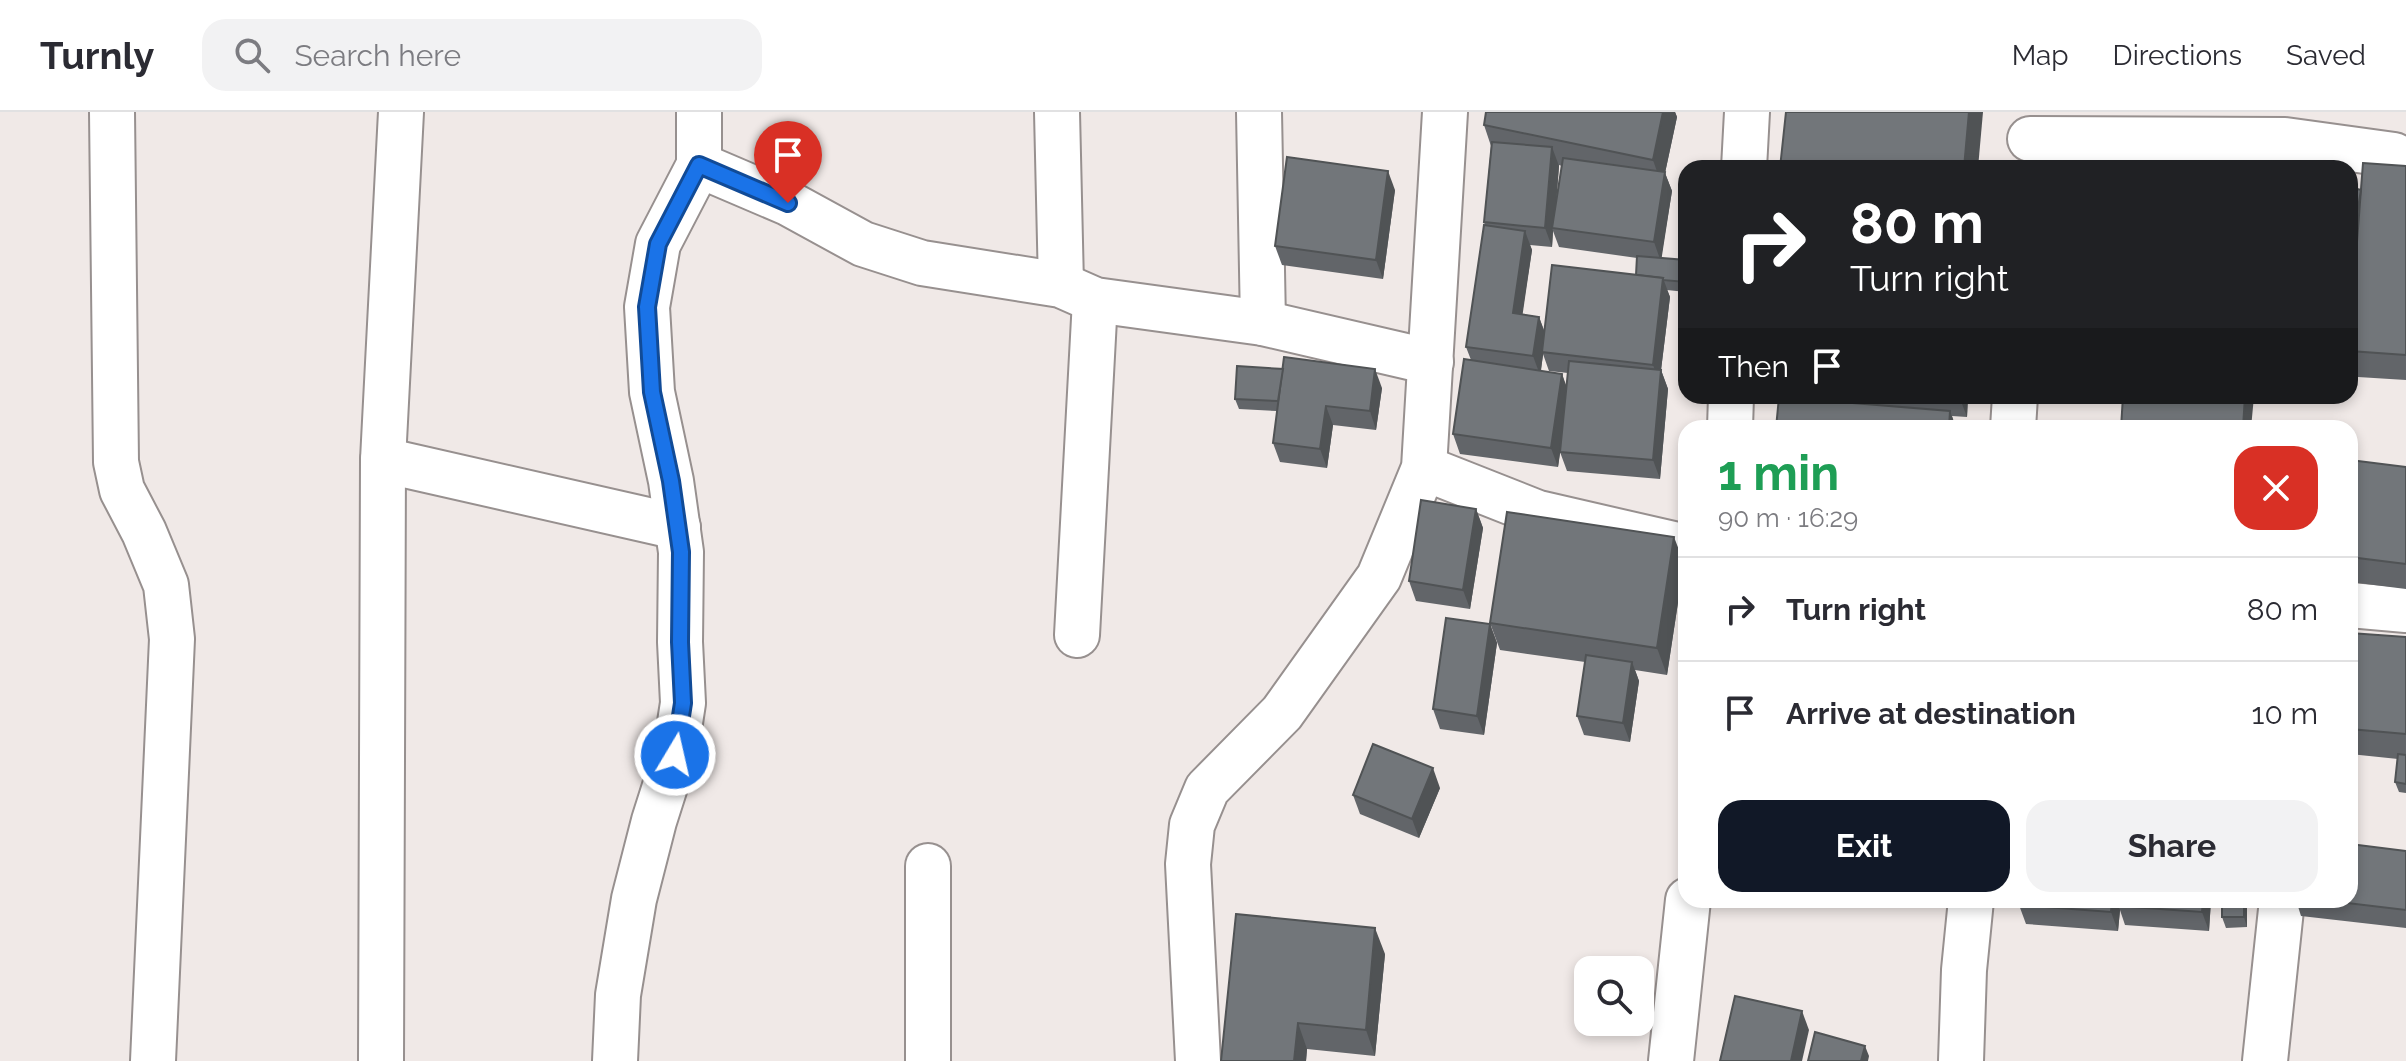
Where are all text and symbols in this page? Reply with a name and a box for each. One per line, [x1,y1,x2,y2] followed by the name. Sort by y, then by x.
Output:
[202,19,762,91] search box
[40,33,154,78] text: Turnly
[230,33,274,77] icon: search
[294,38,461,73] text: Search here
[2012,39,2069,72] text: Map
[2113,39,2242,72] text: Directions
[2286,39,2366,72] text: Saved
[754,121,822,203] pin
[766,133,810,177] icon: arrive
[1850,190,1984,256] text: 80 m
[1718,192,1822,296] icon: right
[1850,257,2009,299] text: Turn right
[1805,344,1849,388] icon: arrive
[1718,349,1789,384] text: Then
[1718,445,1839,501] text: 1 min
[2234,446,2318,530] button: close
[1718,503,1858,533] text: 90 m · 16:29
[1718,587,1762,631] icon: right
[1786,592,1926,627] text: Turn right
[2247,592,2318,627] text: 80 m
[1718,691,1762,735] icon: arrive
[1786,696,2076,731] text: Arrive at destination
[2252,696,2318,731] text: 10 m
[633,713,717,797] position arrow
[1718,800,2010,892] button: Exit
[2026,800,2318,892] button: Share
[1574,956,1654,1036] map controls
[1574,956,1654,1036] button: search

